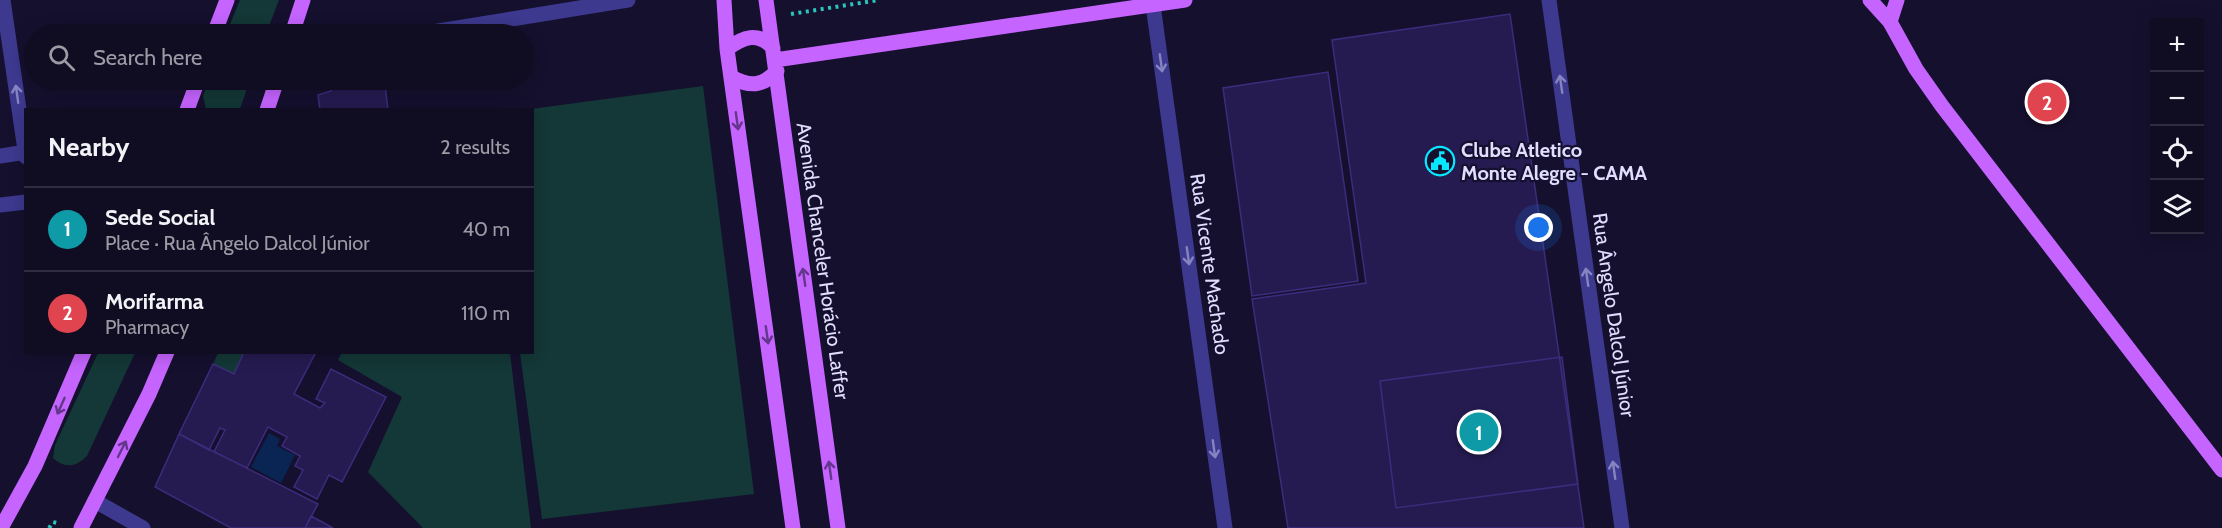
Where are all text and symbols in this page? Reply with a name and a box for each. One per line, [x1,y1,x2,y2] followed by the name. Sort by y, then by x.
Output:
[2150,18,2204,234] map controls
[2150,18,2204,72] button: +
[24,24,534,90] search box
[45,41,78,74] icon: search
[93,44,202,71] text: Search here
[1156,53,1167,72] one-way arrow
[2150,72,2204,126] button: −
[1555,74,1566,94] one-way arrow
[2028,80,2066,124] pin: 2
[11,85,22,105] one-way arrow
[732,110,743,130] one-way arrow
[792,121,854,402] street label: Avenida Chanceler Horácio Laffer
[2150,126,2204,180] button: locate
[48,131,129,163] text: Nearby
[440,135,510,159] text: 2 results
[1461,138,1648,185] place label: Clube Atletico Monte Alegre - CAMA
[1424,145,1456,177] public building icon: Clube Atletico Monte Alegre - CAMA
[1185,172,1235,356] street label: Rua Vicente Machado
[2150,180,2204,234] button: layers
[105,204,215,231] text: Sede Social
[1588,211,1640,419] street label: Rua Ângelo Dalcol Júnior
[1524,213,1553,242] your location
[64,217,71,241] text: 1
[462,217,510,241] text: 40 m
[105,231,370,255] text: Place · Rua Ângelo Dalcol Júnior
[1182,246,1193,266] one-way arrow
[799,267,810,287] one-way arrow
[1582,267,1593,287] one-way arrow
[105,288,204,315] text: Morifarma
[62,301,73,325] text: 2
[461,301,510,325] text: 110 m
[105,315,189,339] text: Pharmacy
[761,324,772,344] one-way arrow
[55,396,66,415] one-way arrow
[1460,410,1498,454] pin: 1
[1209,439,1220,459] one-way arrow
[116,440,128,458] one-way arrow
[825,461,836,480] one-way arrow
[1608,461,1619,480] one-way arrow

